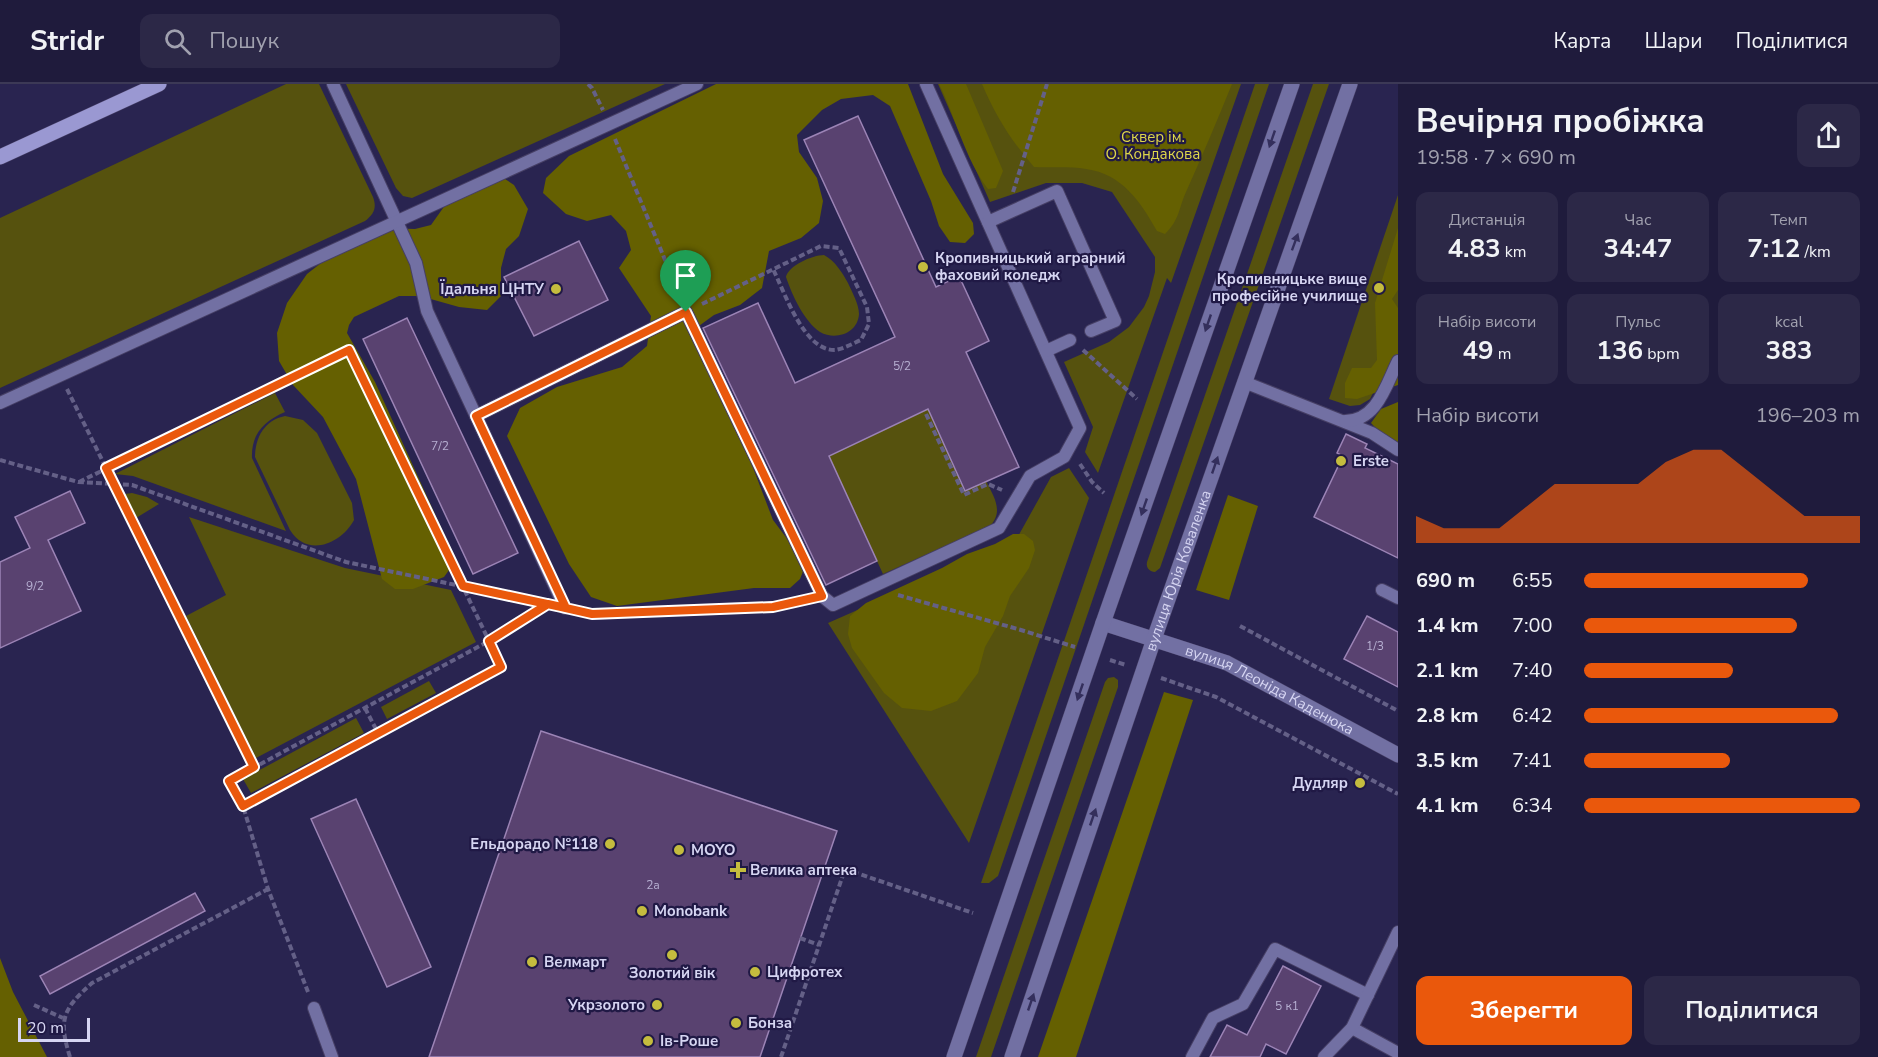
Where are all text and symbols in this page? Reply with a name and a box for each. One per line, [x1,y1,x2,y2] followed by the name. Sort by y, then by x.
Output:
[140,14,560,68] search box
[30,22,104,60] text: Stridr
[161,25,194,58] icon: search
[209,26,279,56] text: Пошук
[1554,27,1611,55] text: Карта
[1644,27,1703,55] text: Шари
[1736,27,1848,55] text: Поділитися
[1416,99,1705,144] text: Вечірня пробіжка
[1797,104,1860,167] button: share
[1106,127,1200,164] park label: Сквер ім. О. Кондакова
[1267,130,1277,148] one-way arrow
[1416,144,1576,171] text: 19:58 · 7 × 690 m
[1449,209,1525,231] text: Дистанція
[1624,209,1652,231] text: Час
[1771,209,1807,231] text: Темп
[1447,231,1501,266] text: 4.83
[1604,231,1672,266] text: 34:47
[1747,231,1800,266] text: 7:12
[1290,233,1300,251] one-way arrow
[1501,241,1527,263] text: km
[1800,241,1831,263] text: /km
[935,248,1126,285] place label: Кропивницький аграрний фаховий коледж
[660,250,711,312] pin
[669,259,702,292] icon: arrive
[916,260,930,274] marker: Кропивницький аграрний фаховий коледж
[1212,269,1367,306] place label: Кропивницьке вище професійне училище
[439,279,545,299] place label: Їдальня ЦНТУ
[1372,281,1386,295] marker: Кропивницьке вище професійне училище
[549,282,563,296] marker: Їдальня ЦНТУ
[1438,311,1536,333] text: Набір висоти
[1615,311,1661,333] text: Пульс
[1775,311,1803,333] text: kcal
[1202,314,1212,332] one-way arrow
[1462,333,1494,368] text: 49
[1596,333,1643,368] text: 136
[1766,333,1812,368] text: 383
[1494,343,1512,365] text: m
[1643,343,1680,365] text: bpm
[893,358,911,374] house number: 5/2
[1416,402,1539,429] text: Набір висоти
[1756,402,1860,429] text: 196–203 m
[431,438,449,454] house number: 7/2
[1353,451,1389,471] place label: Erste
[1334,454,1348,468] marker: Erste
[1211,456,1221,474] one-way arrow
[1141,487,1216,654] street label: вулиця Юрія Коваленка
[1138,498,1148,516] one-way arrow
[1416,567,1475,594] text: 690 m
[1512,567,1553,594] text: 6:55
[26,578,44,594] house number: 9/2
[1416,612,1479,639] text: 1.4 km
[1512,612,1553,639] text: 7:00
[1366,638,1384,654] house number: 1/3
[1183,640,1357,739] street label: вулиця Леоніда Каденюка
[1416,657,1479,684] text: 2.1 km
[1512,657,1553,684] text: 7:40
[1074,683,1084,701] one-way arrow
[1416,702,1479,729] text: 2.8 km
[1512,702,1553,729] text: 6:42
[1416,747,1479,774] text: 3.5 km
[1512,747,1553,774] text: 7:41
[1293,773,1348,793] place label: Дудляр
[1353,776,1367,790] marker: Дудляр
[1416,792,1479,819] text: 4.1 km
[1512,792,1553,819] text: 6:34
[1089,808,1099,826] one-way arrow
[470,834,598,854] place label: Ельдорадо №118
[603,837,617,851] marker: Ельдорадо №118
[691,840,736,860] place label: MOYO
[672,843,686,857] marker: MOYO
[750,860,857,880] place label: Велика аптека
[731,863,745,877] marker: Велика аптека
[646,877,660,893] house number: 2а
[654,901,728,921] place label: Monobank
[635,904,649,918] marker: Monobank
[665,948,679,962] marker: Золотий вік
[544,952,607,972] place label: Велмарт
[525,955,539,969] marker: Велмарт
[767,962,843,982] place label: Цифротех
[629,963,716,983] place label: Золотий вік
[748,965,762,979] marker: Цифротех
[1416,976,1632,1045] button: Зберегти
[1644,976,1860,1045] button: Поділитися
[1026,993,1036,1011] one-way arrow
[567,995,645,1015] place label: Укрзолото
[650,998,664,1012] marker: Укрзолото
[1275,998,1299,1014] house number: 5 к1
[748,1013,792,1033] place label: Бонза
[18,1015,90,1042] scale bar
[729,1016,743,1030] marker: Бонза
[27,1017,64,1039] text: 20 m
[660,1031,718,1051] place label: Ів-Роше
[641,1034,655,1048] marker: Ів-Роше

